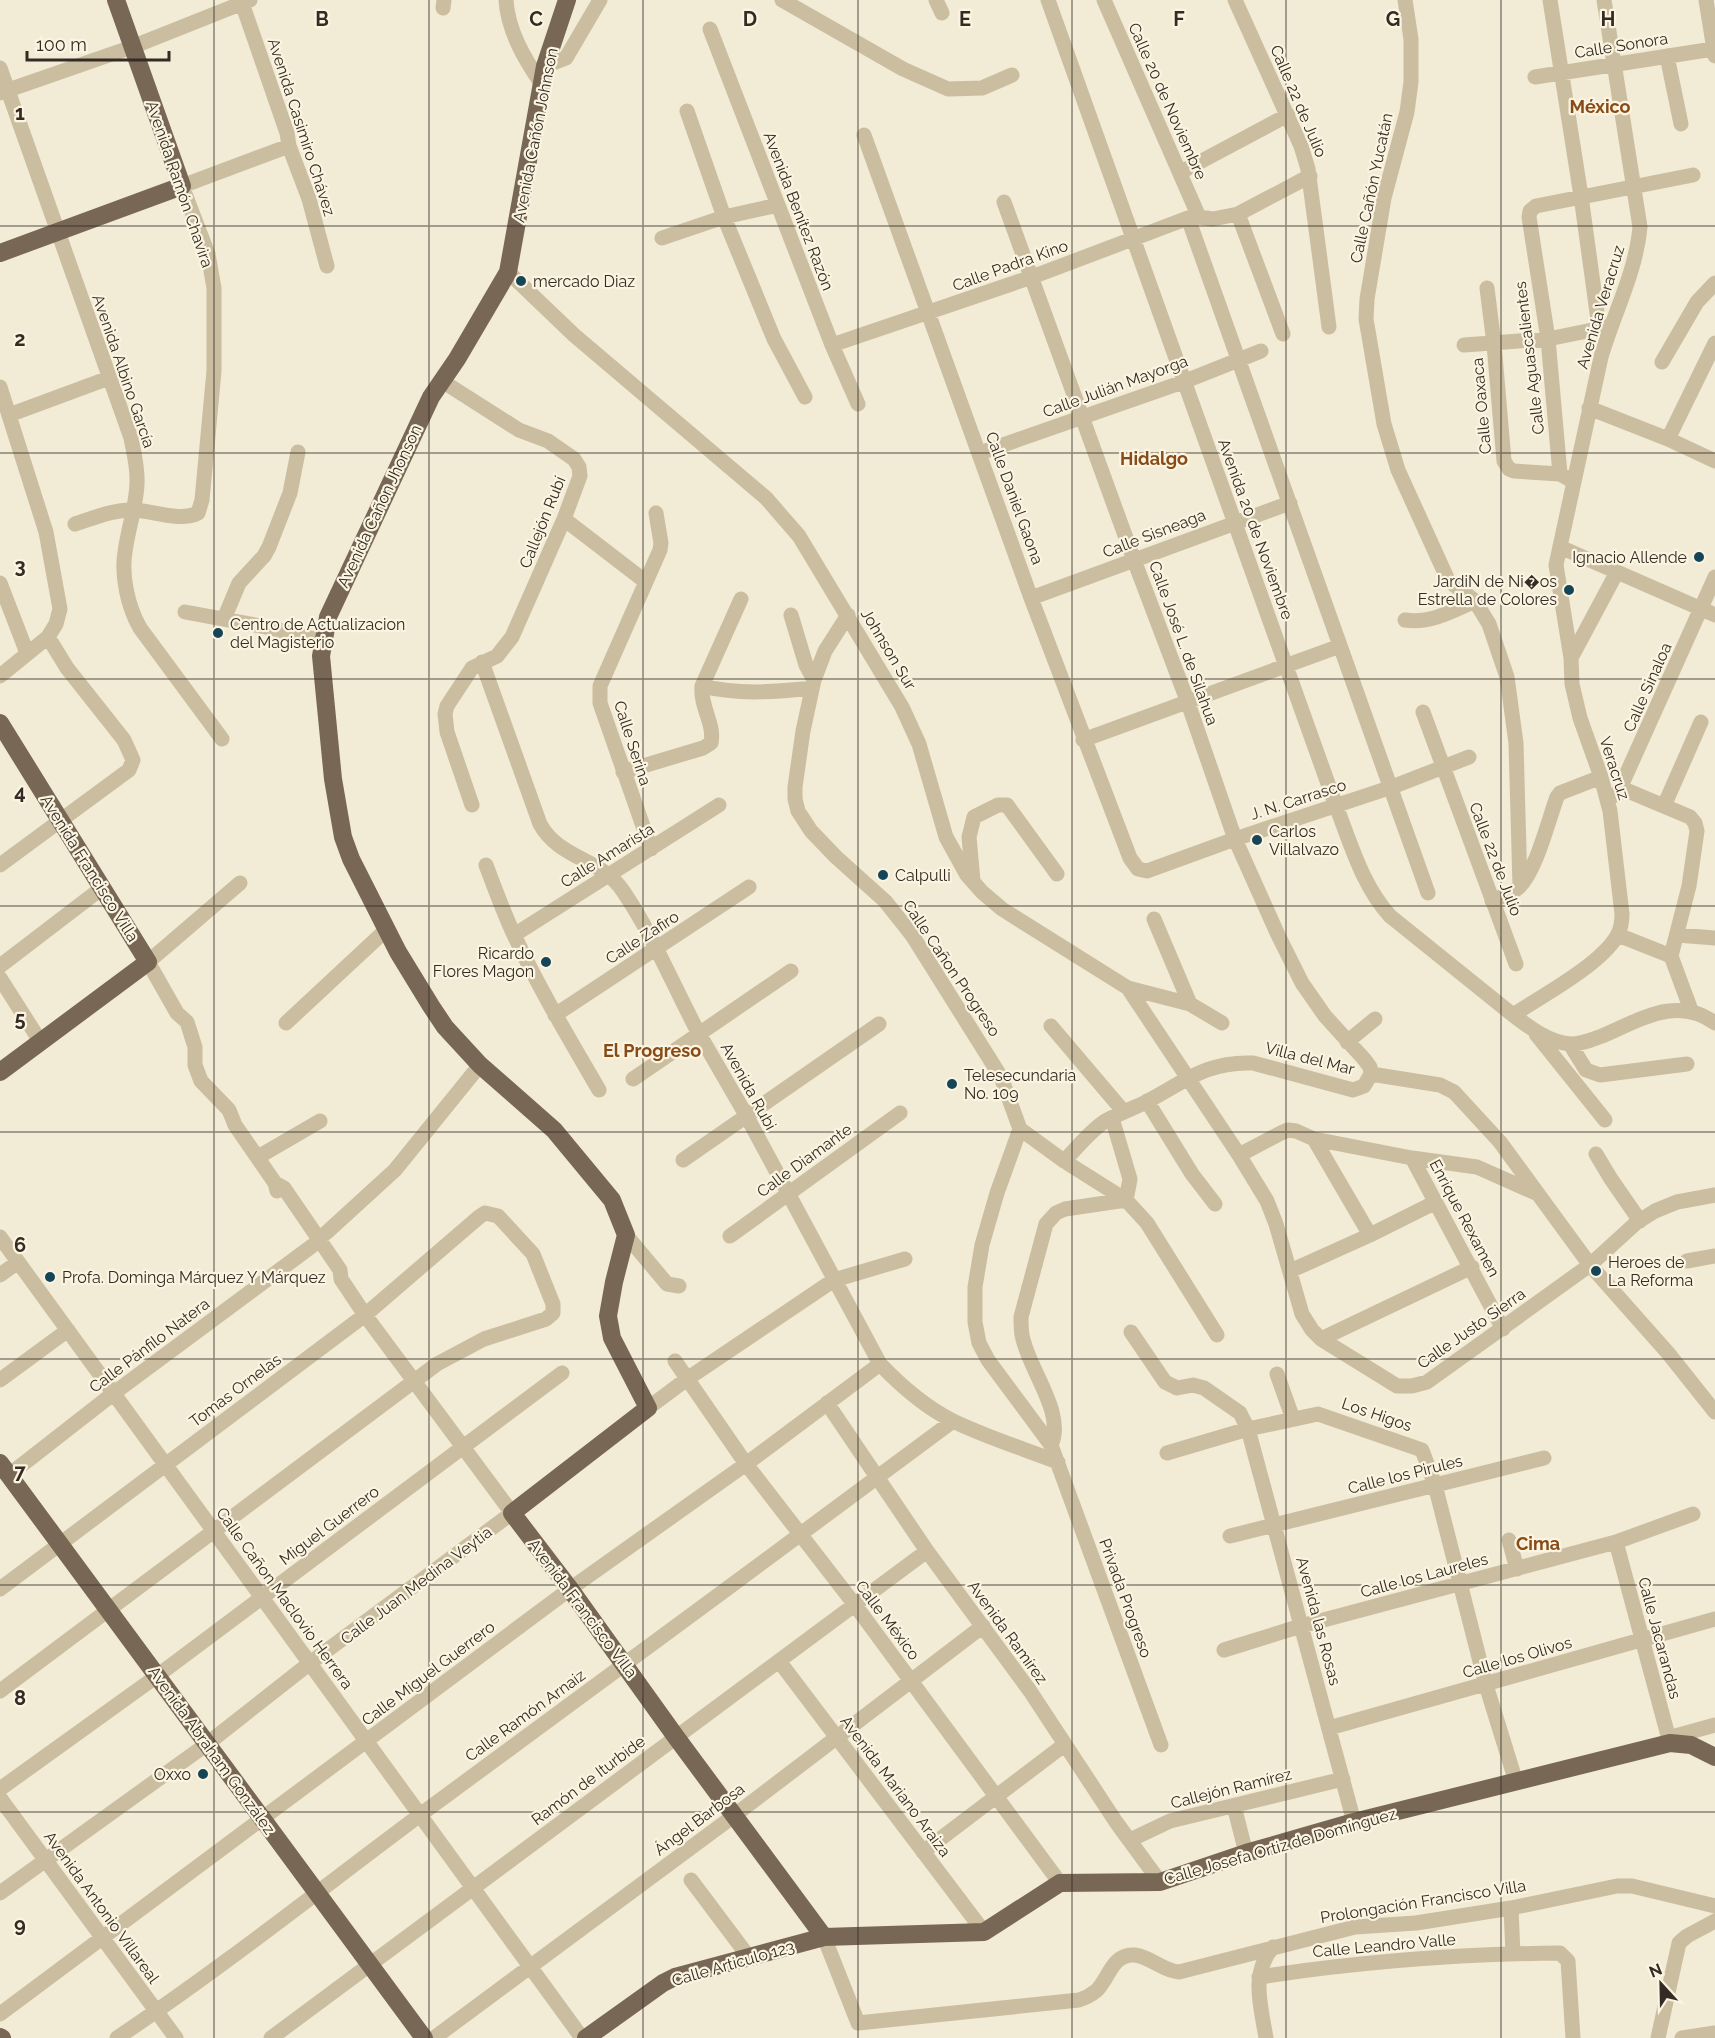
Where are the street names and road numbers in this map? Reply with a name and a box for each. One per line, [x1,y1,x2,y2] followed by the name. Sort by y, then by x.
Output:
[1124,20,1211,183] street label: Calle 20 de Noviembre
[1573,29,1669,62] street label: Calle Sonora
[264,36,339,219] street label: Avenida Casimiro Chávez
[1266,42,1331,160] street label: Calle 22 de Julio
[509,46,562,224] street label: Avenida Cañón Johnson
[142,98,217,270] street label: Avenida Ramón Chavira
[1346,111,1397,265] street label: Calle Cañón Yucatán
[759,129,838,293] street label: Avenida Benítez Razón
[950,236,1070,295] street label: Calle Padra Kino
[1573,243,1628,371] street label: Avenida Veracruz
[1511,280,1548,436] street label: Calle Aguascalientes
[88,292,159,450] street label: Avenida Albino García
[1040,351,1190,422] street label: Calle Julián Mayorga
[1468,357,1495,455] street label: Calle Oaxaca
[333,422,426,591] street label: Avenida Cañon Jhonson
[982,429,1047,567] street label: Calle Daniel Gaona
[1214,436,1297,622] street label: Avenida 20 de Noviembre
[515,473,570,571] street label: Callejón Rubí
[1100,505,1208,562] street label: Calle Sisneaga
[1145,558,1222,728] street label: Calle José L. de Silahua
[857,605,920,694] street label: Johnson Sur
[1619,640,1676,735] street label: Calle Sinaloa
[610,698,655,788] street label: Calle Serina
[1595,734,1634,802] street label: Veracruz
[1248,775,1349,824] street label: J. N. Carrasco
[37,791,143,945] street label: Avenida Francisco Villa
[1465,800,1526,919] street label: Calle 22 de Julio
[557,819,657,892] street label: Calle Amarista
[899,896,1004,1040] street label: Calle Cañon Progreso
[602,907,682,968] street label: Calle Zafiro
[1263,1038,1357,1079] street label: Villa del Mar
[717,1039,780,1133] street label: Avenida Rubi
[753,1120,856,1201] street label: Calle Diamante
[1426,1156,1504,1280] street label: Enrique Rexamen
[1414,1284,1529,1373] street label: Calle Justo Sierra
[85,1294,213,1397] street label: Calle Pánfilo Natera
[186,1350,285,1431] street label: Tomas Ornelas
[1339,1394,1415,1435] street label: Los Higos
[1346,1451,1465,1498] street label: Calle los Pirules
[276,1482,383,1569] street label: Miguel Guerrero
[212,1504,357,1693] street label: Calle Cañon Maclovio Herrera
[337,1522,496,1648] street label: Calle Juan Medina Veytia
[524,1535,641,1682] street label: Avenida Francisco Villa
[1095,1536,1156,1660] street label: Privada Progreso
[1358,1549,1490,1602] street label: Calle los Laureles
[1292,1555,1345,1688] street label: Avenida las Rosas
[1634,1575,1685,1701] street label: Calle Jacarandas
[852,1577,924,1664] street label: Calle México
[964,1577,1052,1688] street label: Avenida Ramírez
[358,1617,499,1730] street label: Calle Miguel Guerrero
[1460,1633,1574,1682] street label: Calle los Olivos
[144,1663,279,1838] street label: Avenida Abraham González
[461,1665,589,1765] street label: Calle Ramón Arnaiz
[836,1712,955,1861] street label: Avenida Mariano Araiza
[528,1732,649,1829] street label: Ramón de Iturbide
[1169,1764,1294,1813] street label: Callejón Ramírez
[650,1778,748,1860] street label: Ángel Barbosa
[1162,1804,1398,1889] street label: Calle Josefa Ortiz de Domínguez
[40,1828,164,1988] street label: Avenida Antonio Villareal
[1319,1876,1527,1927] street label: Prolongación Francisco Villa
[1312,1930,1456,1961] street label: Calle Leandro Valle
[670,1937,797,1990] street label: Calle Articulo 123

